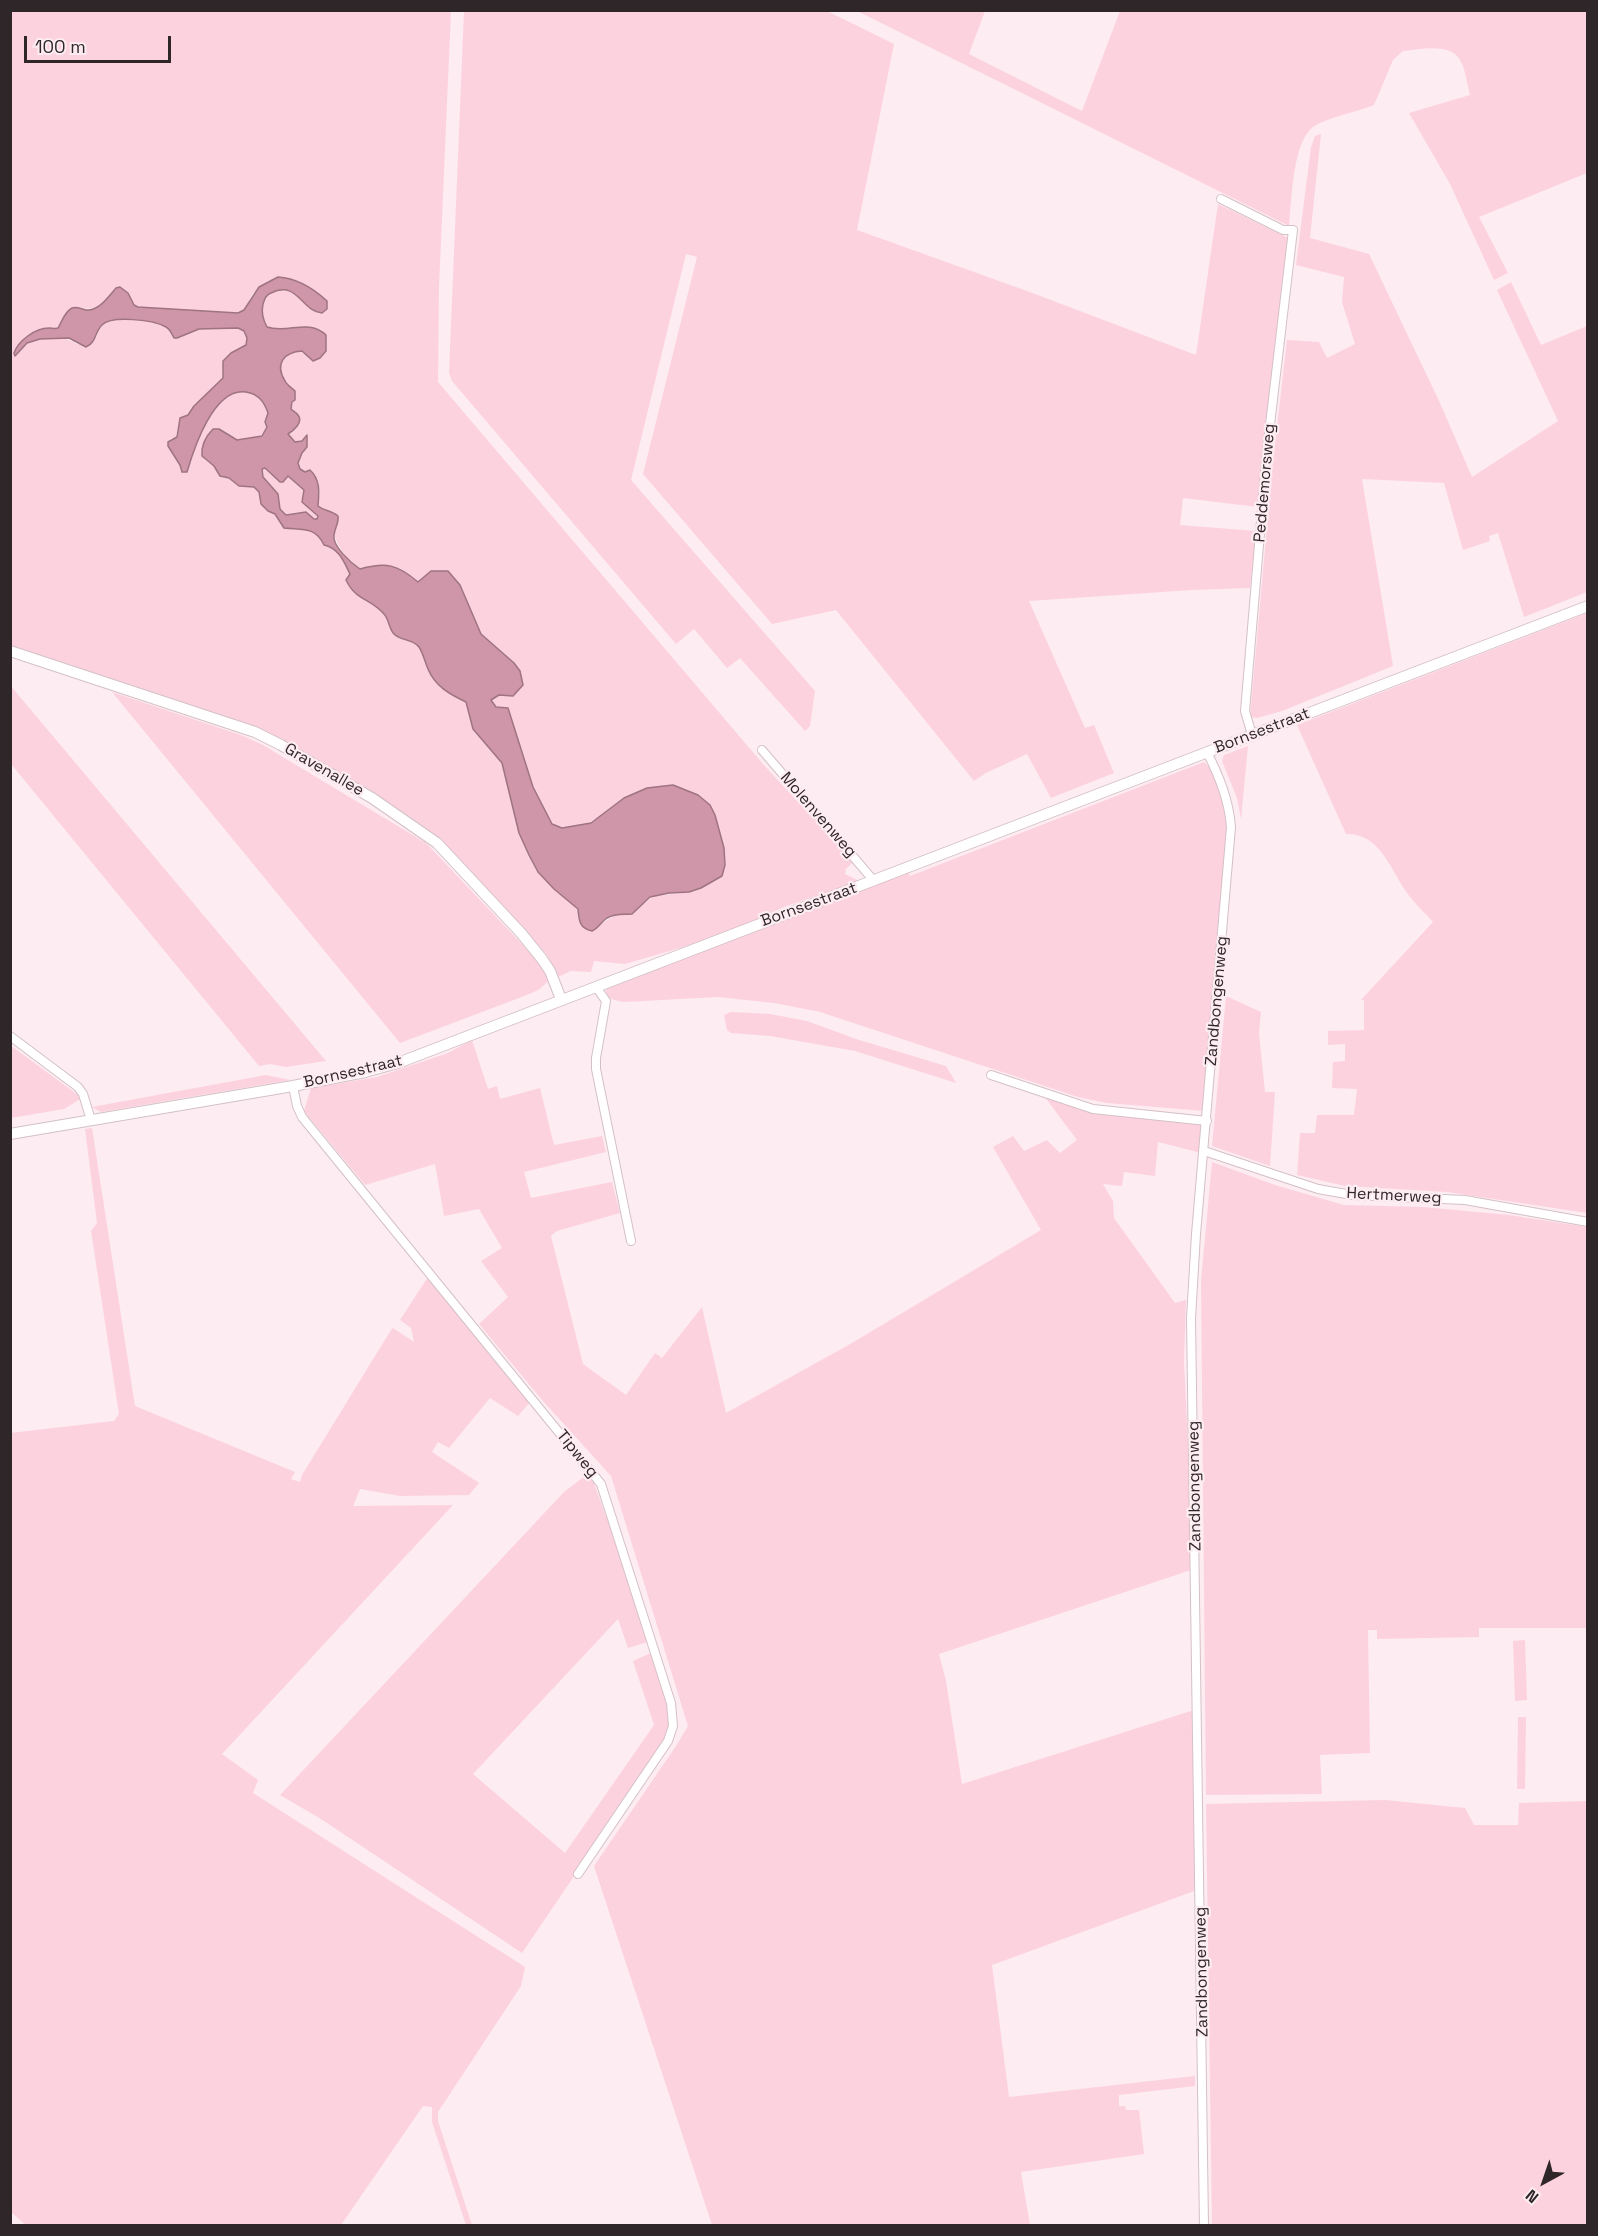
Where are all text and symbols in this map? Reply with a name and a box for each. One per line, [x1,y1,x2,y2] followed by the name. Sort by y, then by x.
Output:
[27,24,174,62] scale bar
[35,35,86,58] text: 100 m
[1250,423,1280,543] street label: Peddemorsweg
[1211,704,1313,758] street label: Bornsestraat
[281,740,367,800] street label: Gravenallee
[776,768,860,862] street label: Molenvenweg
[758,879,860,931] street label: Bornsestraat
[1202,935,1232,1067] street label: Zandbongenweg
[302,1051,404,1093] street label: Bornsestraat
[1346,1184,1442,1208] street label: Hertmerweg
[1184,1421,1206,1551] street label: Zandbongenweg
[552,1426,602,1482] street label: Tipweg
[1191,1907,1213,2037] street label: Zandbongenweg
[1514,2152,1574,2212] north arrow
[1521,2185,1543,2208] text: N

